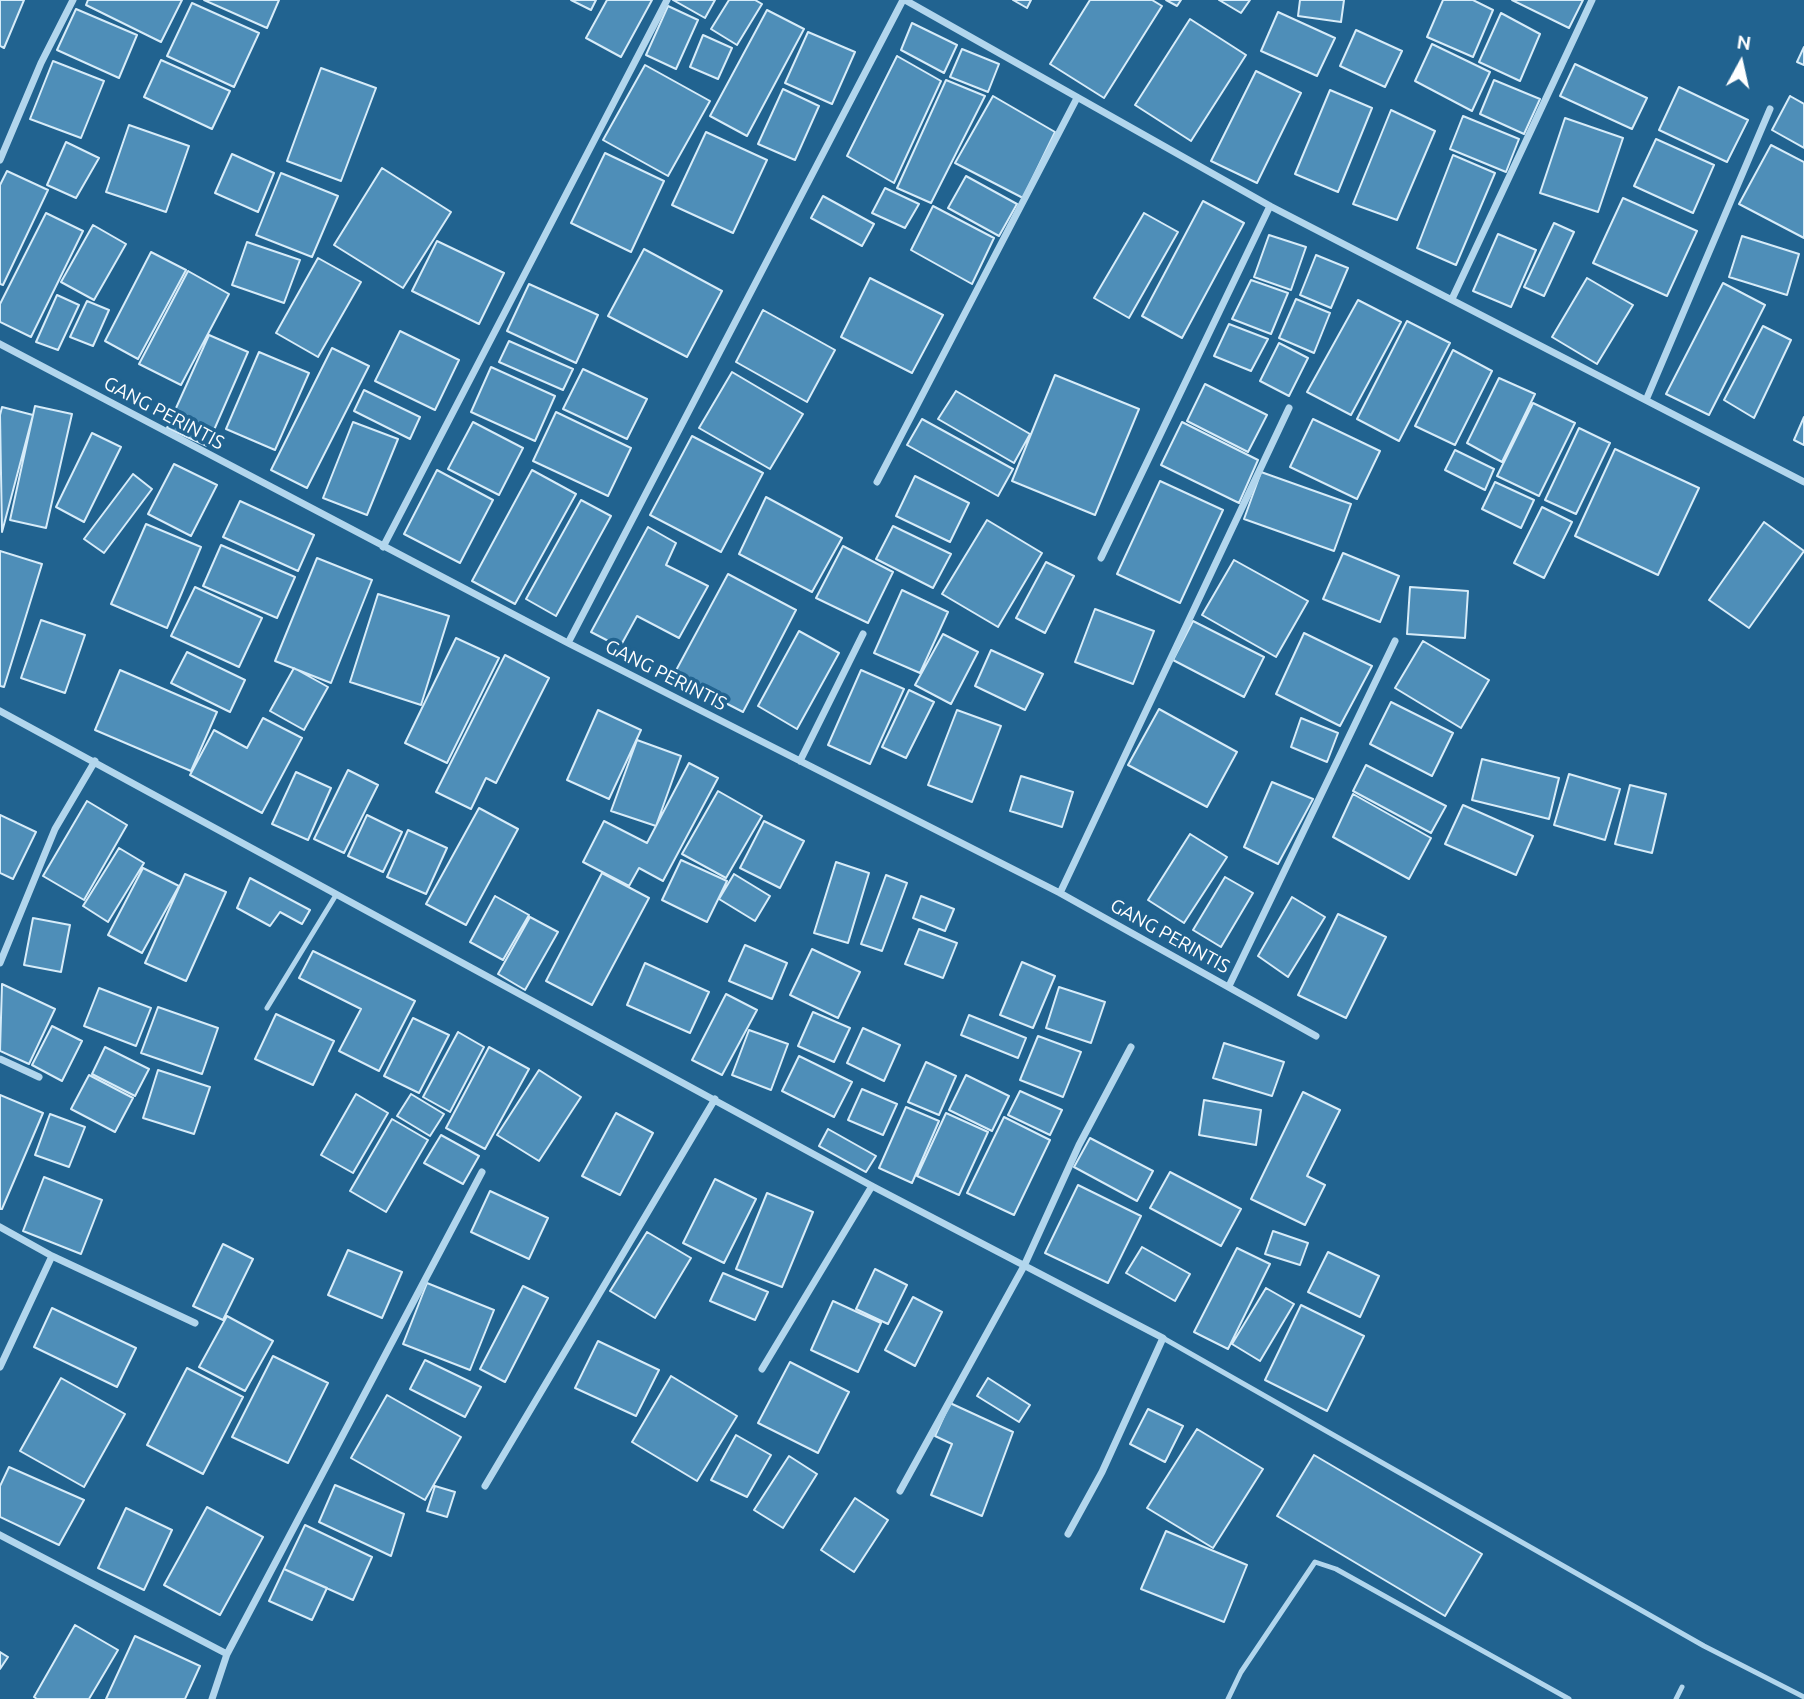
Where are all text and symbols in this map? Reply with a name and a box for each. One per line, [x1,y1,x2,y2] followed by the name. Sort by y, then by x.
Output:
[1706,28,1776,98] north arrow
[1735,30,1752,54] text: N
[100,372,228,454] street label: GANG PERINTIS
[602,635,730,715] street label: GANG PERINTIS
[1106,894,1234,978] street label: GANG PERINTIS

